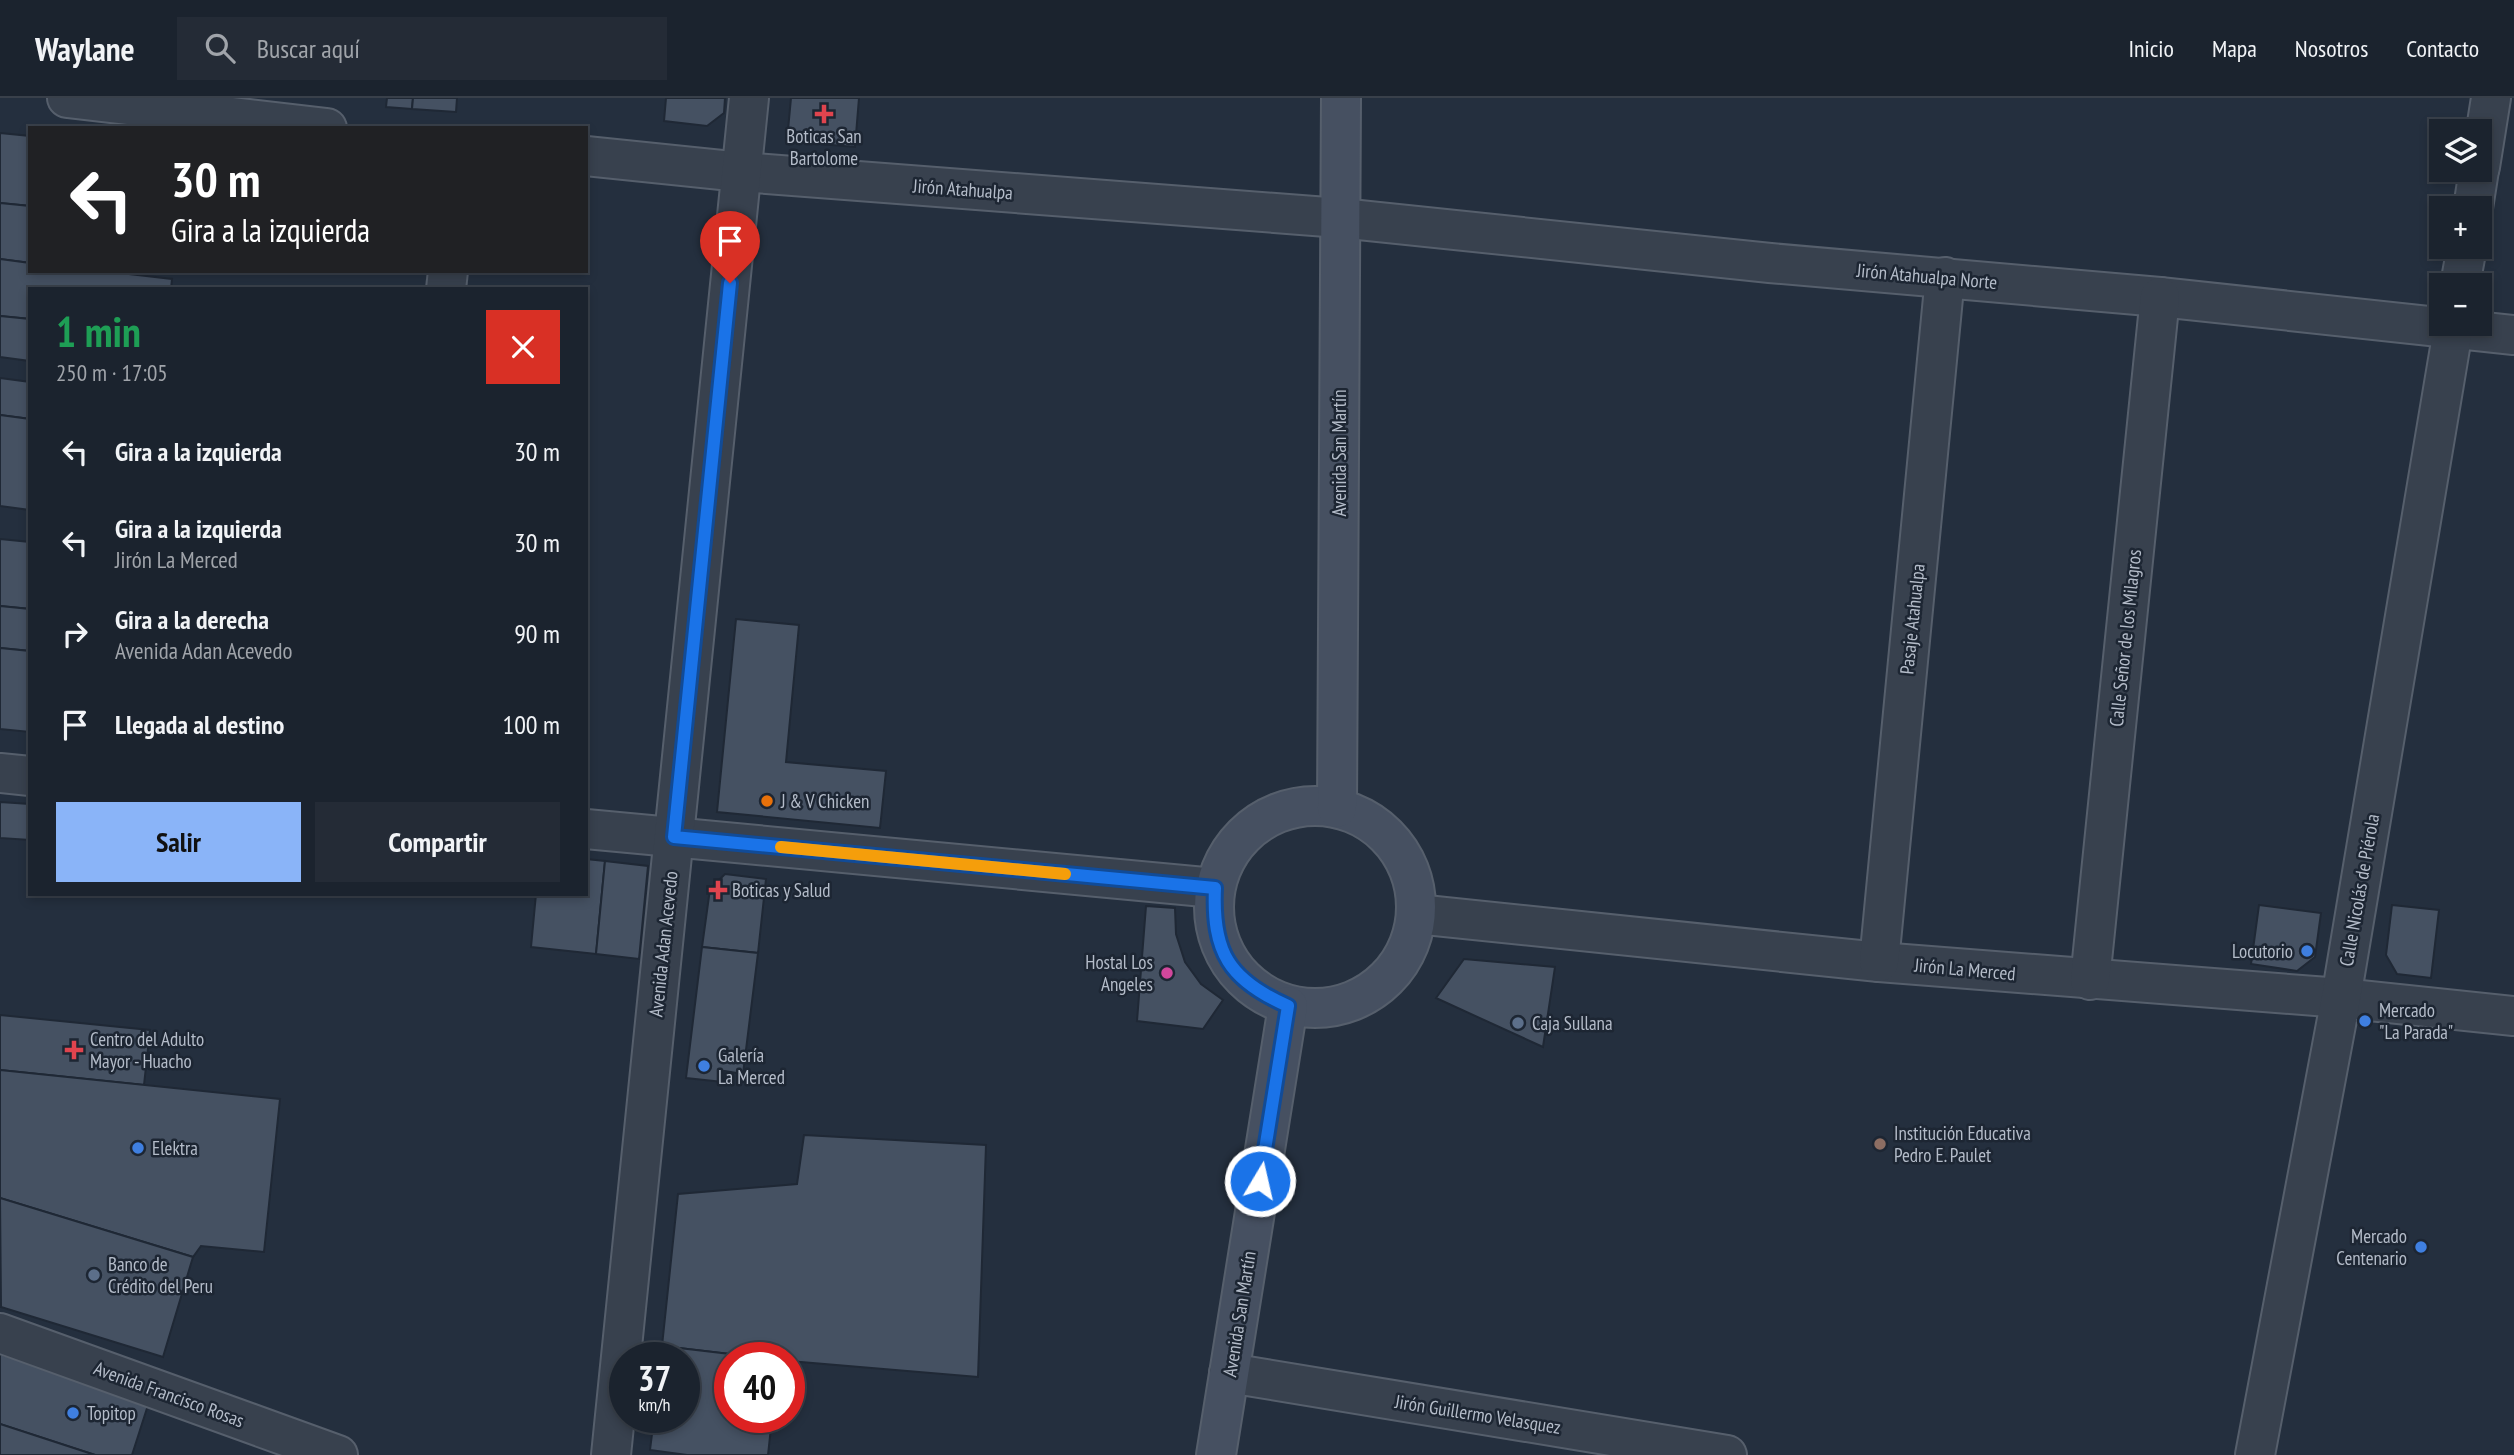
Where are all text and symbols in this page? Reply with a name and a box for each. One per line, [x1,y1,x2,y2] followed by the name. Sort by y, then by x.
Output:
[177,17,667,80] search box
[35,27,135,70] text: Waylane
[201,29,239,67] icon: search
[257,32,360,65] text: Buscar aquí
[2128,33,2174,64] text: Inicio
[2212,33,2257,64] text: Mapa
[2295,33,2368,64] text: Nosotros
[2406,33,2479,64] text: Contacto
[816,106,832,122] marker: Boticas San Bartolome
[2429,119,2492,336] map controls
[2429,119,2492,182] button: layers
[786,124,862,170] place label: Boticas San Bartolome
[171,147,260,211] text: 30 m
[56,154,147,245] icon: left
[911,173,1014,204] street label: Jirón Atahualpa
[2429,196,2492,259] button: +
[171,209,370,251] text: Gira a la izquierda
[700,211,760,283] pin
[711,222,749,260] icon: arrive
[1855,258,1998,294] street label: Jirón Atahualpa Norte
[2429,273,2492,336] button: −
[56,304,141,359] text: 1 min
[486,310,560,384] button: close
[56,358,168,387] text: 250 m · 17:05
[1327,389,1351,517] street label: Avenida San Martín
[56,433,94,471] icon: left
[115,435,282,468] text: Gira a la izquierda
[514,435,560,468] text: 30 m
[115,512,282,545] text: Gira a la izquierda
[56,524,94,562] icon: left
[514,526,560,559] text: 30 m
[115,545,238,574] text: Jirón La Merced
[2104,548,2146,728] street label: Calle Señor de los Milagros
[1894,562,1930,676] street label: Pasaje Atahualpa
[115,603,269,636] text: Gira a la derecha
[56,615,94,653] icon: right
[514,617,560,650] text: 90 m
[115,636,292,665] text: Avenida Adan Acevedo
[56,706,94,744] icon: arrive
[115,708,284,741] text: Llegada al destino
[502,708,560,741] text: 100 m
[780,789,869,813] place label: J & V Chicken
[759,793,775,809] marker: J & V Chicken
[56,802,301,882] button: Salir
[315,802,560,882] button: Compartir
[2334,812,2384,968] street label: Calle Nicolás de Piérola
[643,870,683,1018] street label: Avenida Adan Acevedo
[732,878,830,902] place label: Boticas y Salud
[710,882,726,898] marker: Boticas y Salud
[2232,939,2293,963] place label: Locutorio
[2299,943,2315,959] marker: Locutorio
[1085,950,1153,996] place label: Hostal Los Angeles
[1912,953,2017,985] street label: Jirón La Merced
[1159,965,1175,981] marker: Hostal Los Angeles
[2379,998,2453,1044] place label: Mercado "La Parada"
[1532,1011,1613,1035] place label: Caja Sullana
[2357,1013,2373,1029] marker: Mercado "La Parada"
[1510,1015,1526,1031] marker: Caja Sullana
[90,1027,204,1073] place label: Centro del Adulto Mayor - Huacho
[64,1040,84,1060] marker: Centro del Adulto Mayor - Huacho
[718,1043,785,1089] place label: Galería La Merced
[696,1058,712,1074] marker: Galería La Merced
[1894,1121,2031,1167] place label: Institución Educativa Pedro E. Paulet
[152,1136,198,1160] place label: Elektra
[1872,1136,1888,1152] marker: Institución Educativa Pedro E. Paulet
[130,1140,146,1156] marker: Elektra
[1223,1144,1297,1218] position arrow
[2336,1224,2407,1270] place label: Mercado Centenario
[2413,1239,2429,1255] marker: Mercado Centenario
[1217,1249,1261,1379] street label: Avenida San Martín
[108,1252,213,1298] place label: Banco de Crédito del Peru
[86,1267,102,1283] marker: Banco de Crédito del Peru
[714,1342,805,1433] speed limit sign: 40
[638,1355,671,1401] text: 37
[91,1356,247,1432] street label: Avenida Francisco Rosas
[1392,1389,1563,1439] street label: Jirón Guillermo Velasquez
[639,1393,670,1416] text: km/h
[87,1401,136,1425] place label: Topitop
[65,1405,81,1421] marker: Topitop

